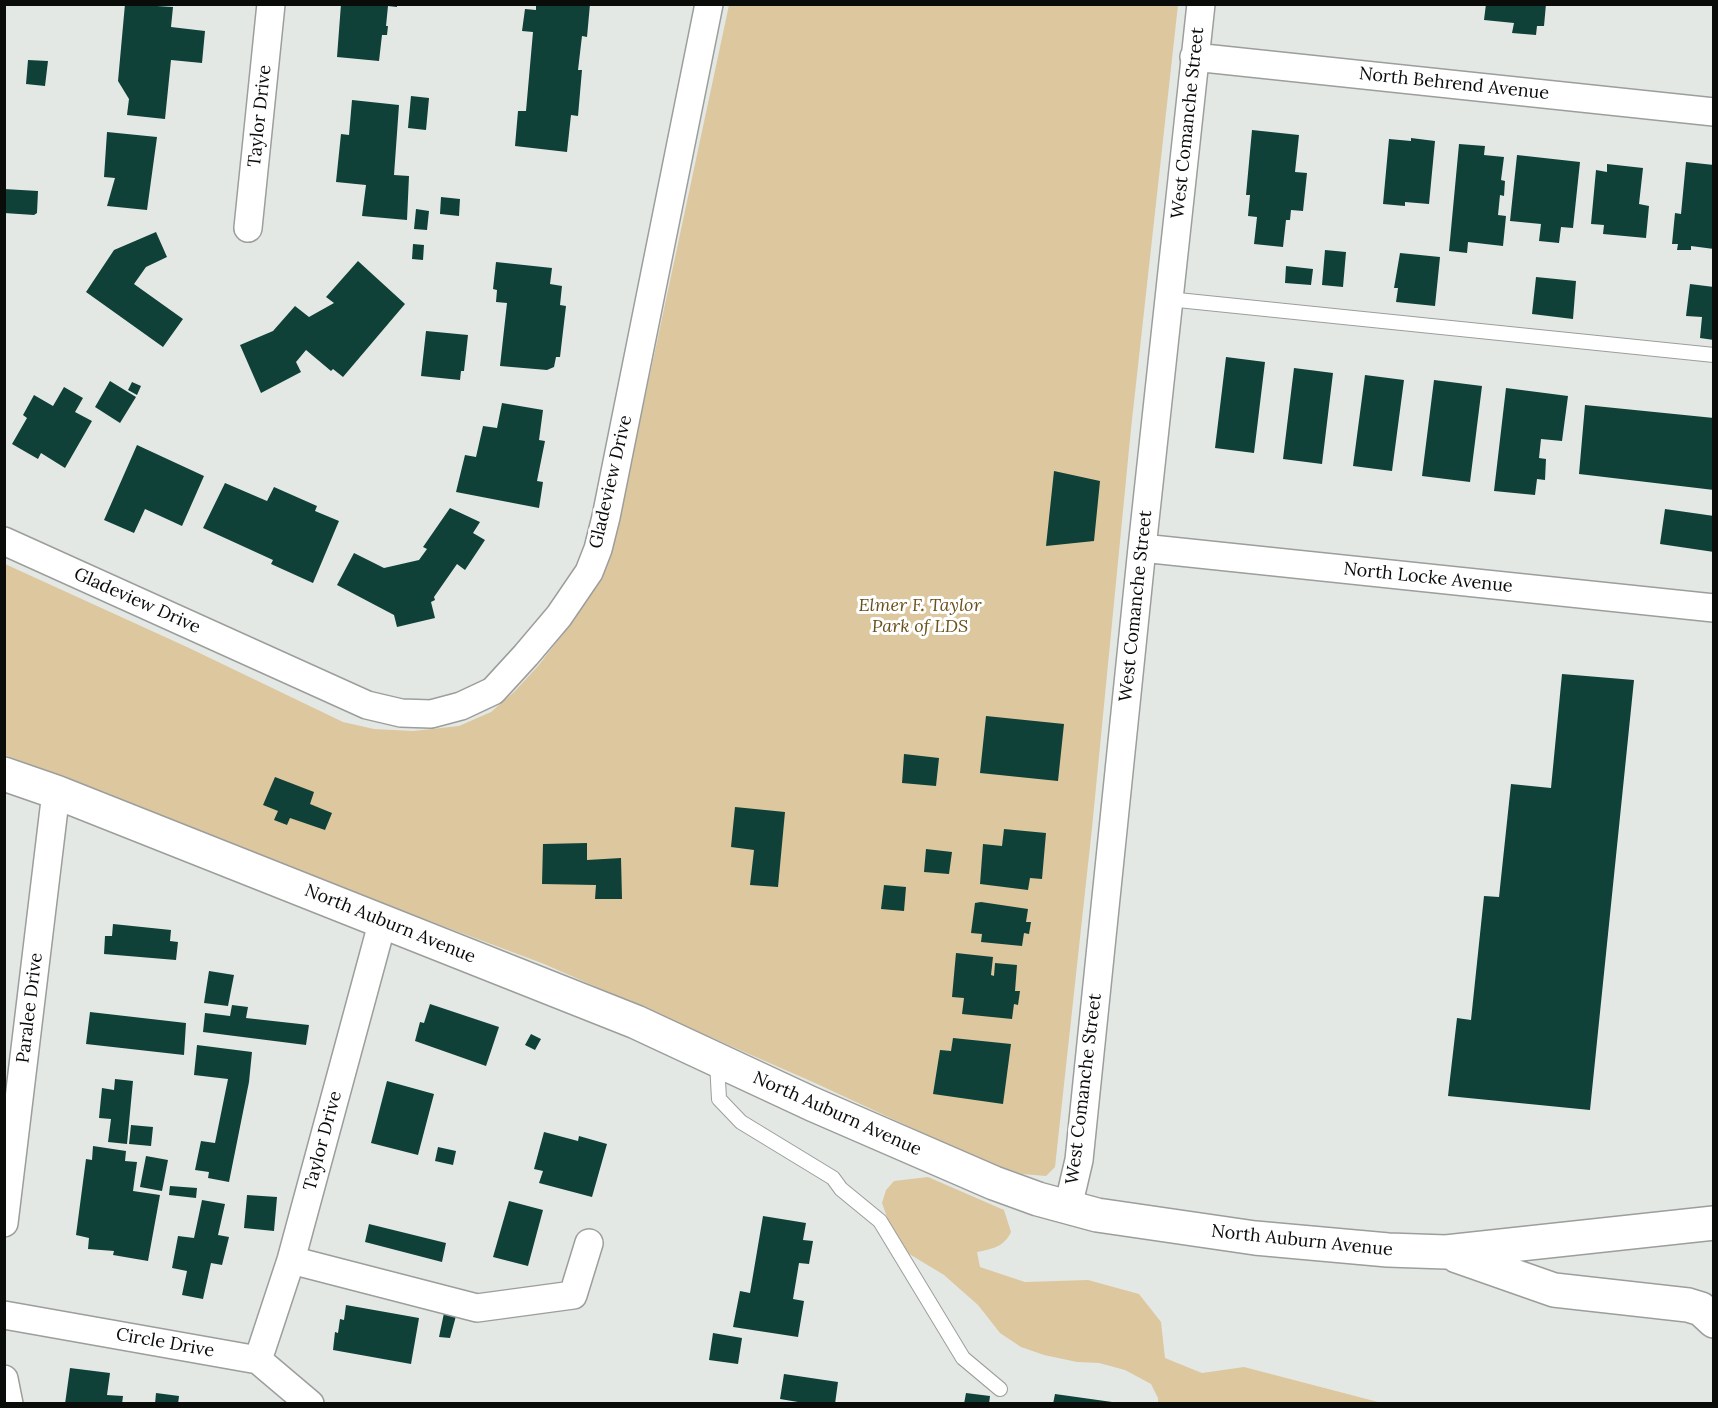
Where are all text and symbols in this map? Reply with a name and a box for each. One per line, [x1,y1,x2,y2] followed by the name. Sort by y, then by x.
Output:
[1167,26,1209,220] street label: West Comanche Street
[1358,63,1550,105] street label: North Behrend Avenue
[244,64,276,168] street label: Taylor Drive
[585,413,637,551] street label: Gladeview Drive
[1115,509,1157,703] street label: West Comanche Street
[1342,558,1514,598] street label: North Locke Avenue
[70,563,204,639] street label: Gladeview Drive
[858,595,982,638] park label: Elmer F. Taylor Park of LDS
[301,880,479,968] street label: North Auburn Avenue
[13,952,47,1064] street label: Paralee Drive
[1062,992,1106,1186] street label: West Comanche Street
[749,1067,925,1161] street label: North Auburn Avenue
[299,1089,347,1193] street label: Taylor Drive
[1210,1221,1394,1261] street label: North Auburn Avenue
[114,1324,216,1362] street label: Circle Drive

